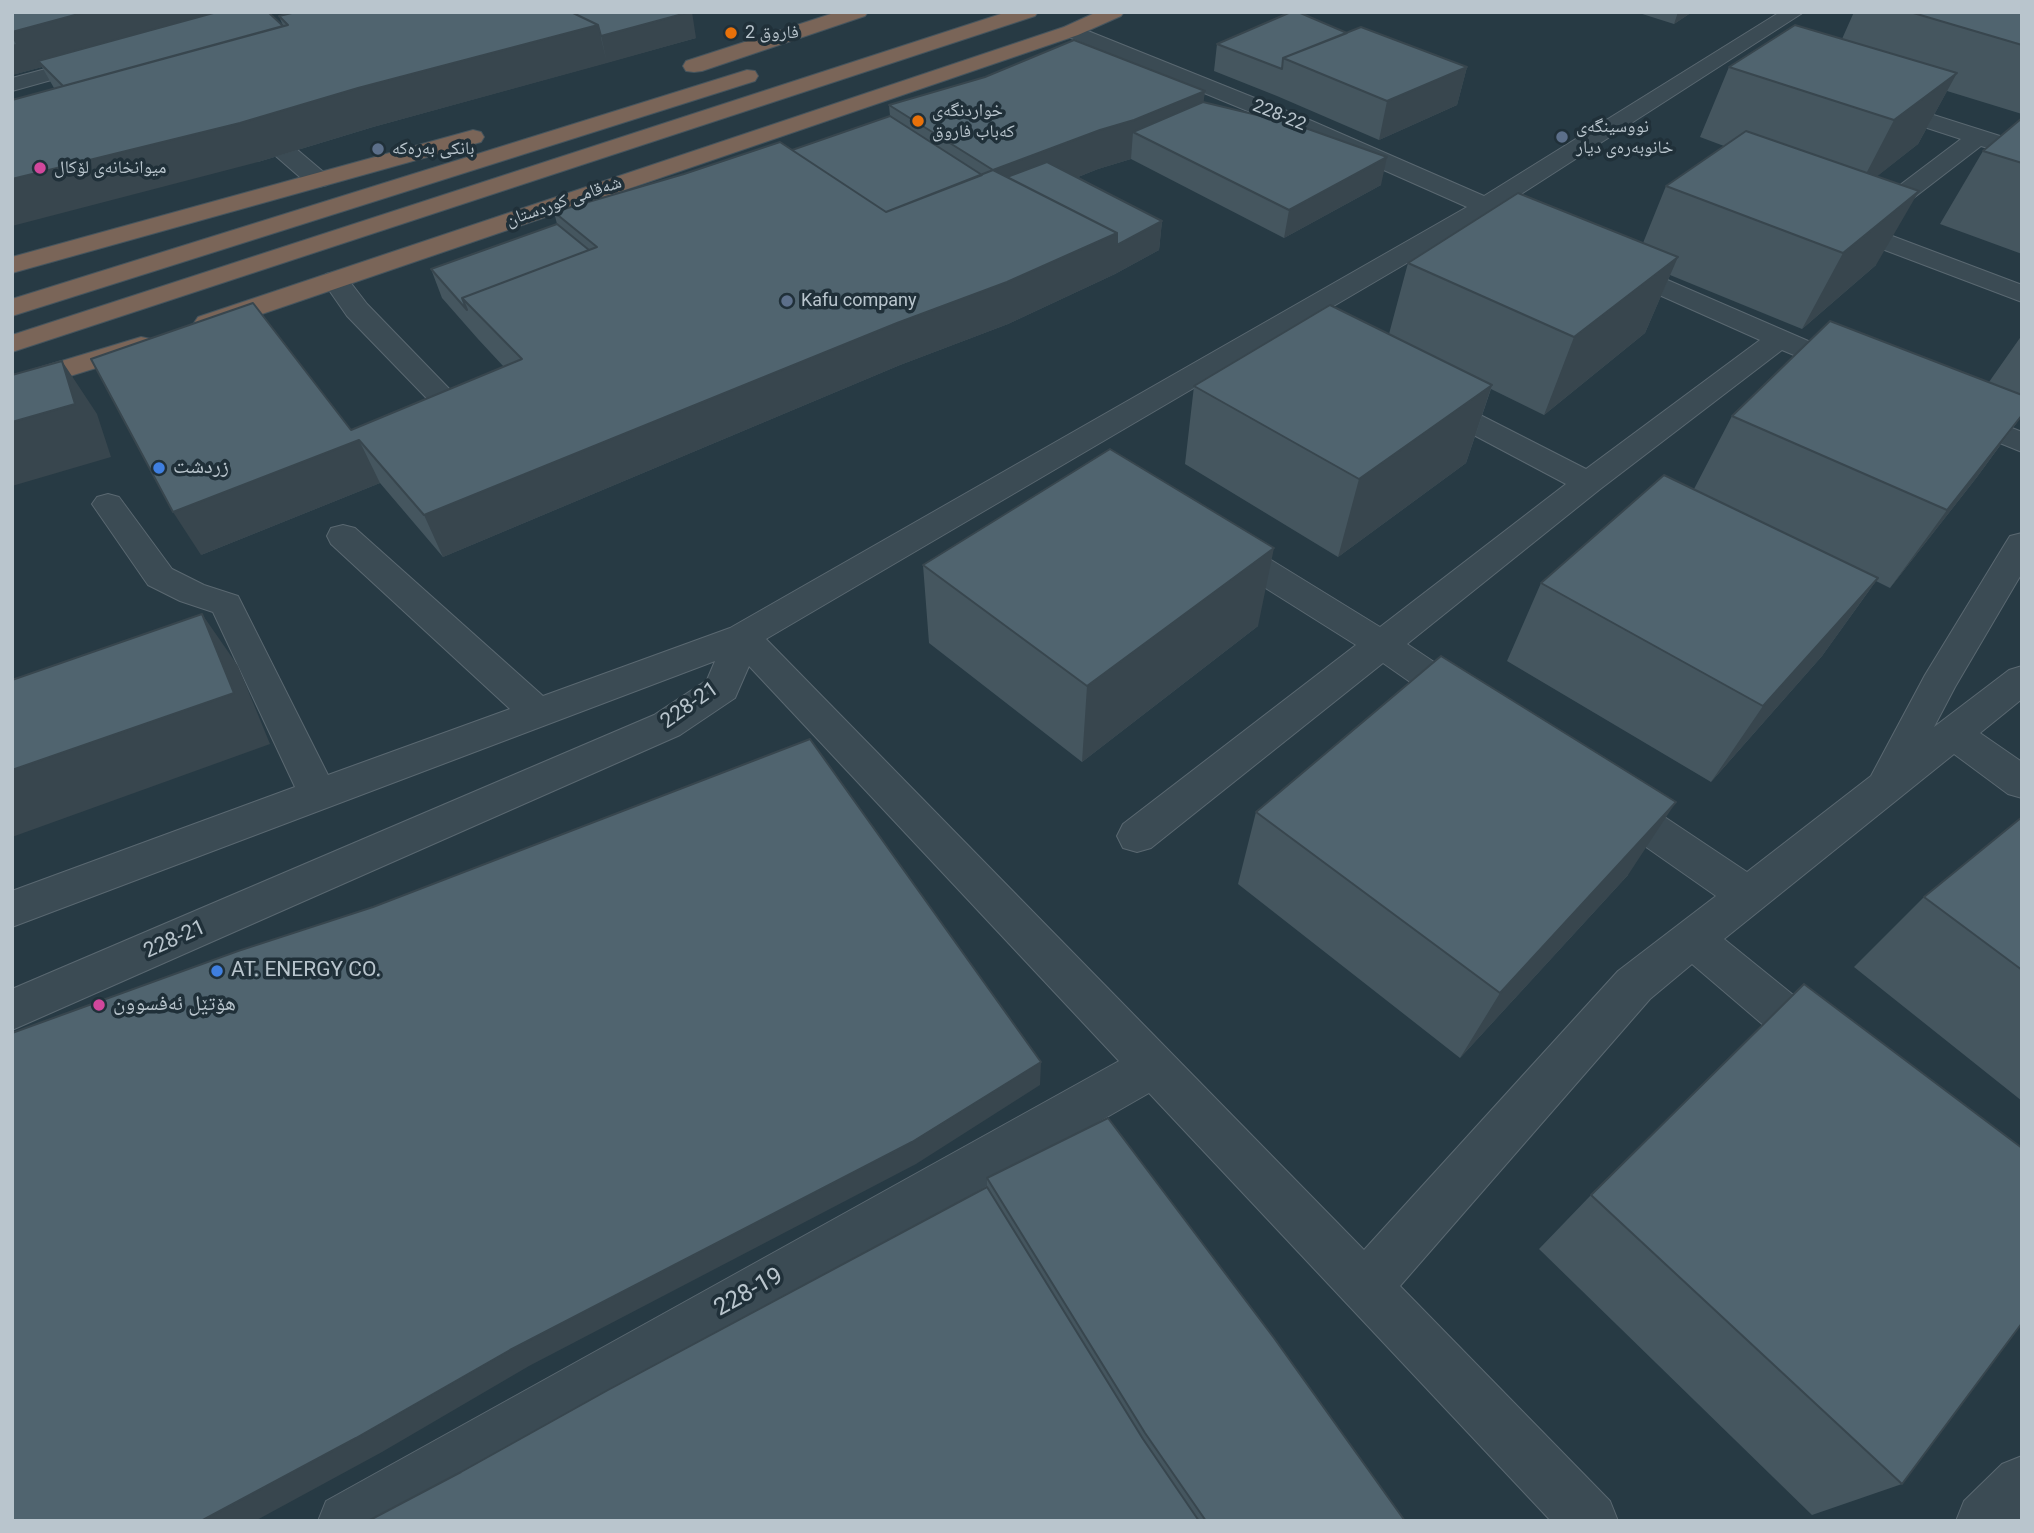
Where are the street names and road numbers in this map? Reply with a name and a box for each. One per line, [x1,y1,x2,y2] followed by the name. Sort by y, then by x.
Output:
[1249,96,1309,136] street label: 228-22
[503,172,625,232] street label: شەقامی کوردستان
[656,677,724,735] street label: 228-21
[140,915,210,965] street label: 228-21
[710,1262,788,1324] street label: 228-19

